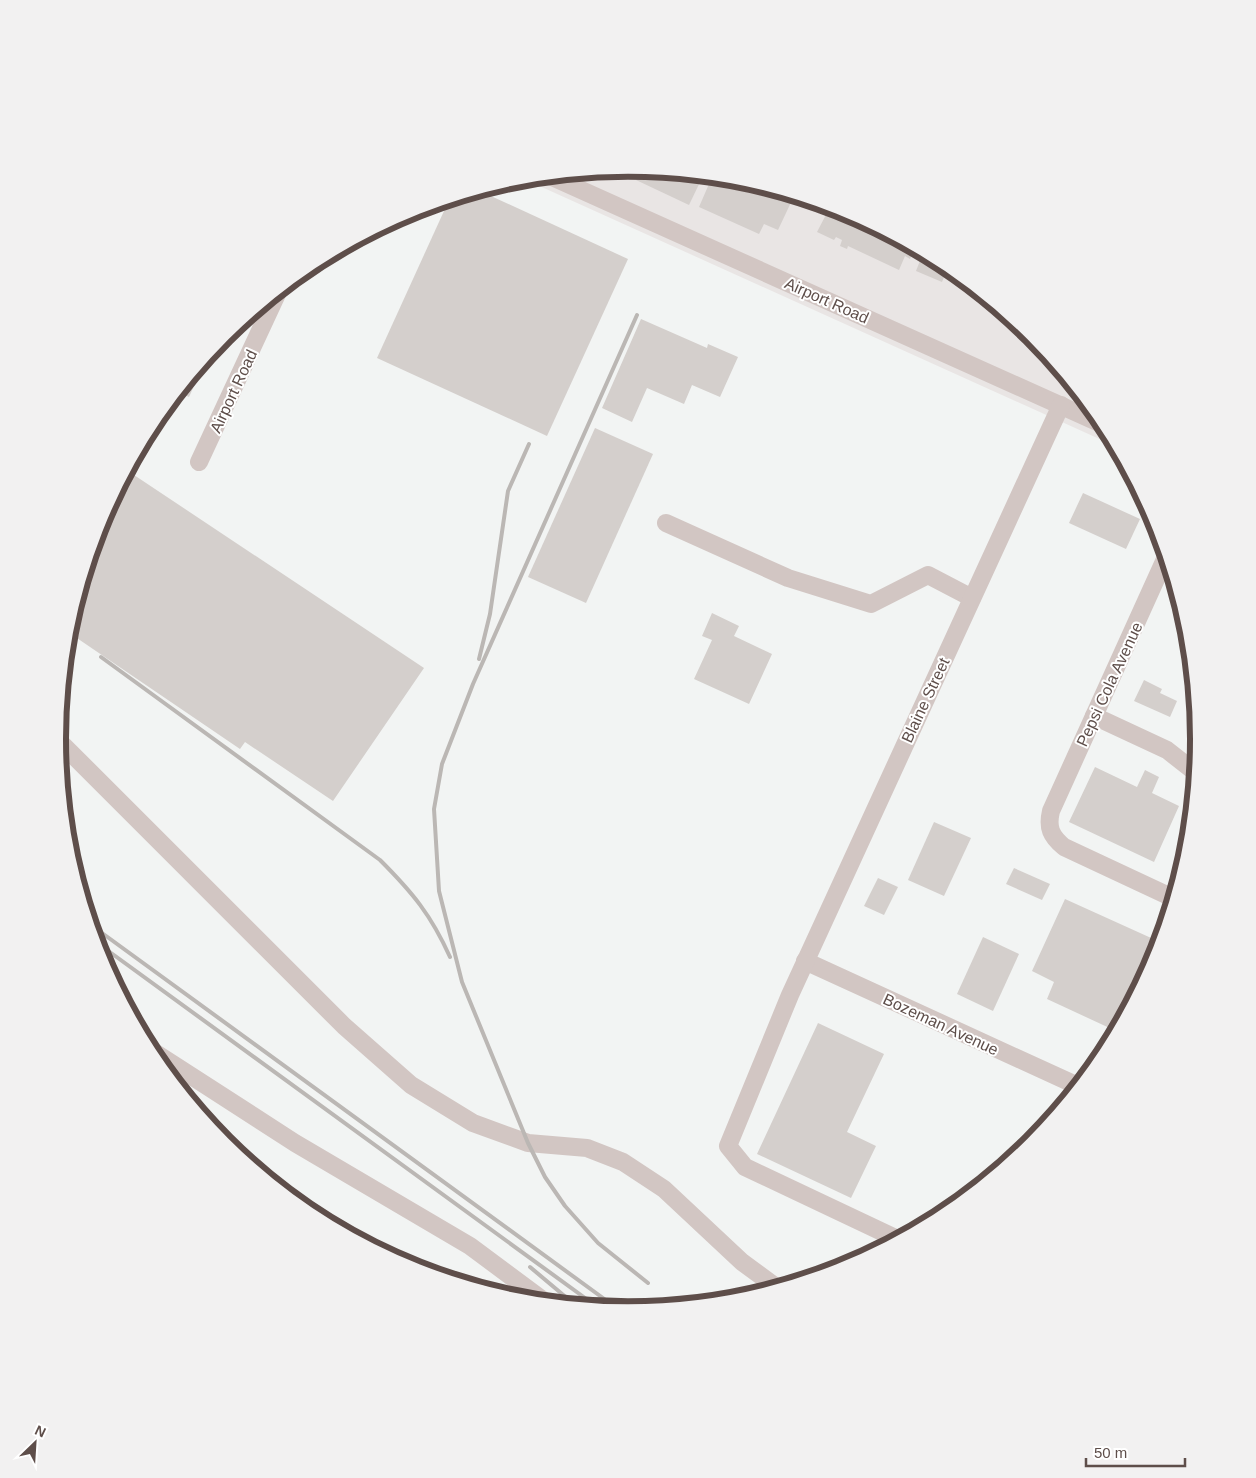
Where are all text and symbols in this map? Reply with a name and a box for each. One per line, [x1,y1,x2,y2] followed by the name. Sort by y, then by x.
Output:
[782,274,871,326] street label: Airport Road
[207,347,260,436] street label: Airport Road
[1073,619,1146,749] street label: Pepsi Cola Avenue
[898,655,953,745] street label: Blaine Street
[880,990,1001,1059] street label: Bozeman Avenue
[10,1418,60,1468] north arrow
[33,1422,48,1441] text: N
[1086,1436,1185,1468] scale bar
[1094,1444,1127,1461] text: 50 m

